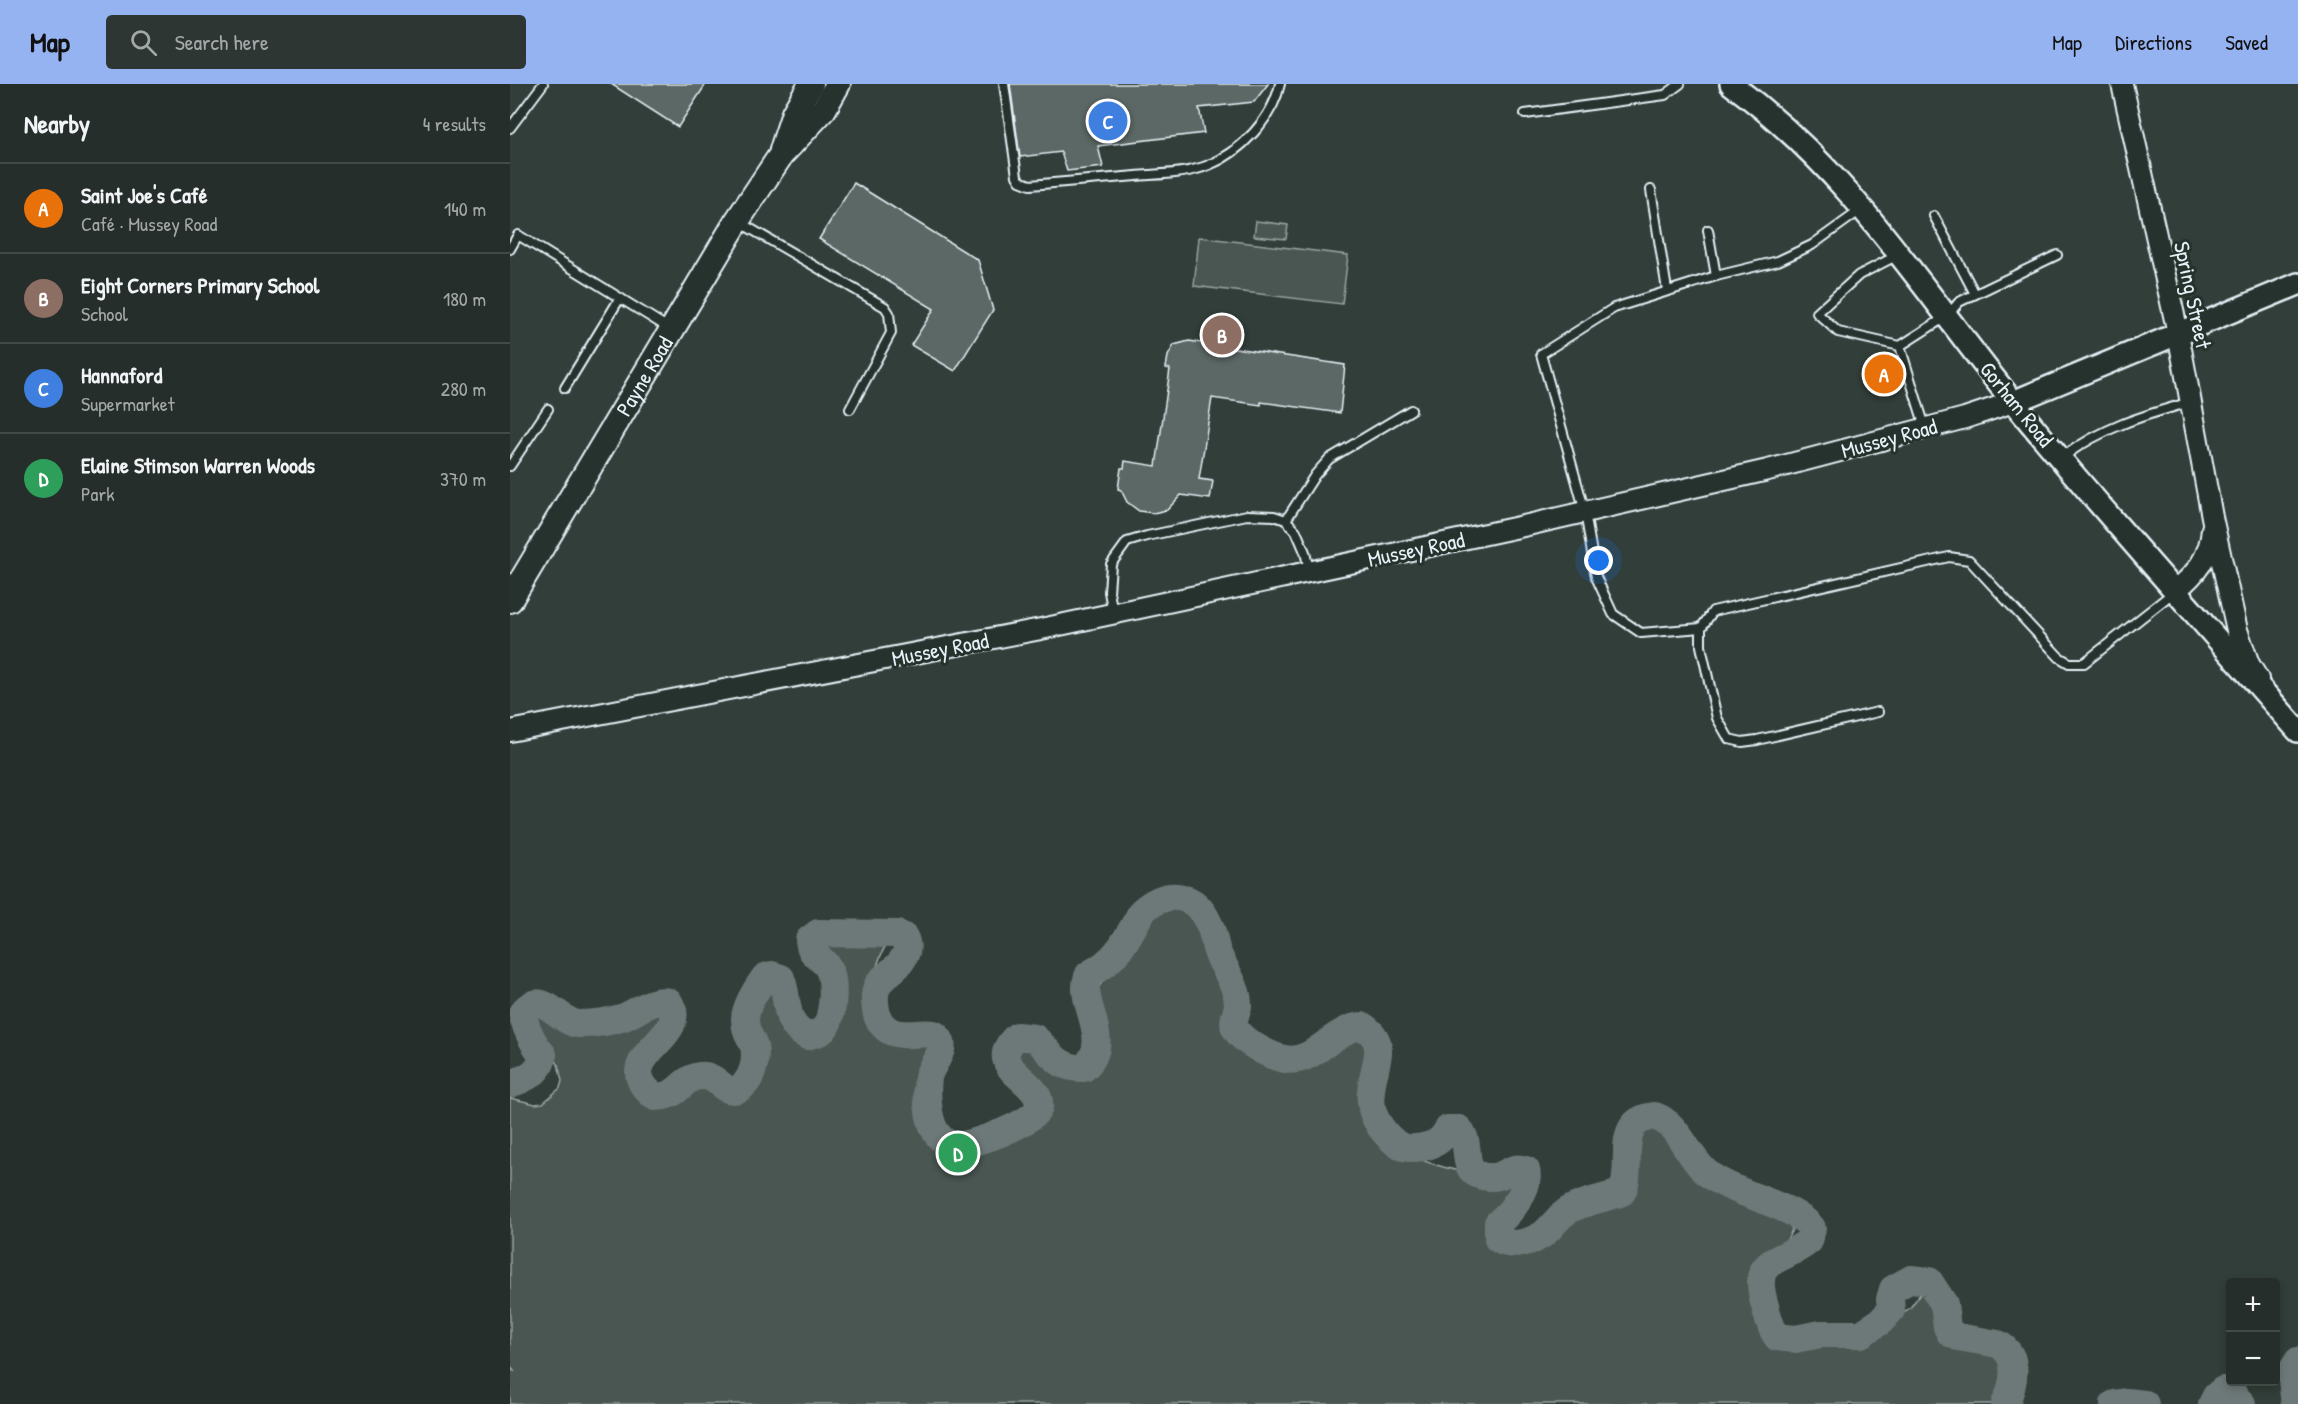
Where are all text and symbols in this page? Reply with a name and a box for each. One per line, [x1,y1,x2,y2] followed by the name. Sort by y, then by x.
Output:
[106,15,526,69] search box
[30,23,70,61] text: Map
[127,26,160,59] icon: search
[175,27,269,57] text: Search here
[2052,28,2082,57] text: Map
[2115,28,2192,57] text: Directions
[2225,28,2268,57] text: Saved
[1088,99,1128,144] pin: C
[24,106,90,141] text: Nearby
[423,110,486,137] text: 4 results
[81,180,207,210] text: Saint Joe's Café
[39,195,48,222] text: A
[444,195,486,222] text: 140 m
[81,210,217,237] text: Café · Mussey Road
[2167,239,2219,352] street label: Spring Street
[81,270,319,300] text: Eight Corners Primary School
[38,285,49,312] text: B
[443,285,486,312] text: 180 m
[81,300,128,327] text: School
[1202,312,1242,358] pin: B
[609,330,680,422] street label: Payne Road
[1864,352,1904,396] pin: A
[1973,355,2061,453] street label: Gorham Road
[81,360,162,390] text: Hannaford
[38,375,49,402] text: C
[441,375,486,402] text: 280 m
[81,390,175,417] text: Supermarket
[1838,411,1941,465] street label: Mussey Road
[81,450,315,480] text: Elaine Stimson Warren Woods
[39,465,48,492] text: D
[440,465,486,492] text: 370 m
[81,480,114,507] text: Park
[1365,524,1467,574] street label: Mussey Road
[1584,546,1613,575] your location
[889,625,991,673] street label: Mussey Road
[938,1130,978,1176] pin: D
[2226,1278,2280,1386] map controls
[2226,1278,2280,1332] button: +
[2226,1332,2280,1386] button: −

